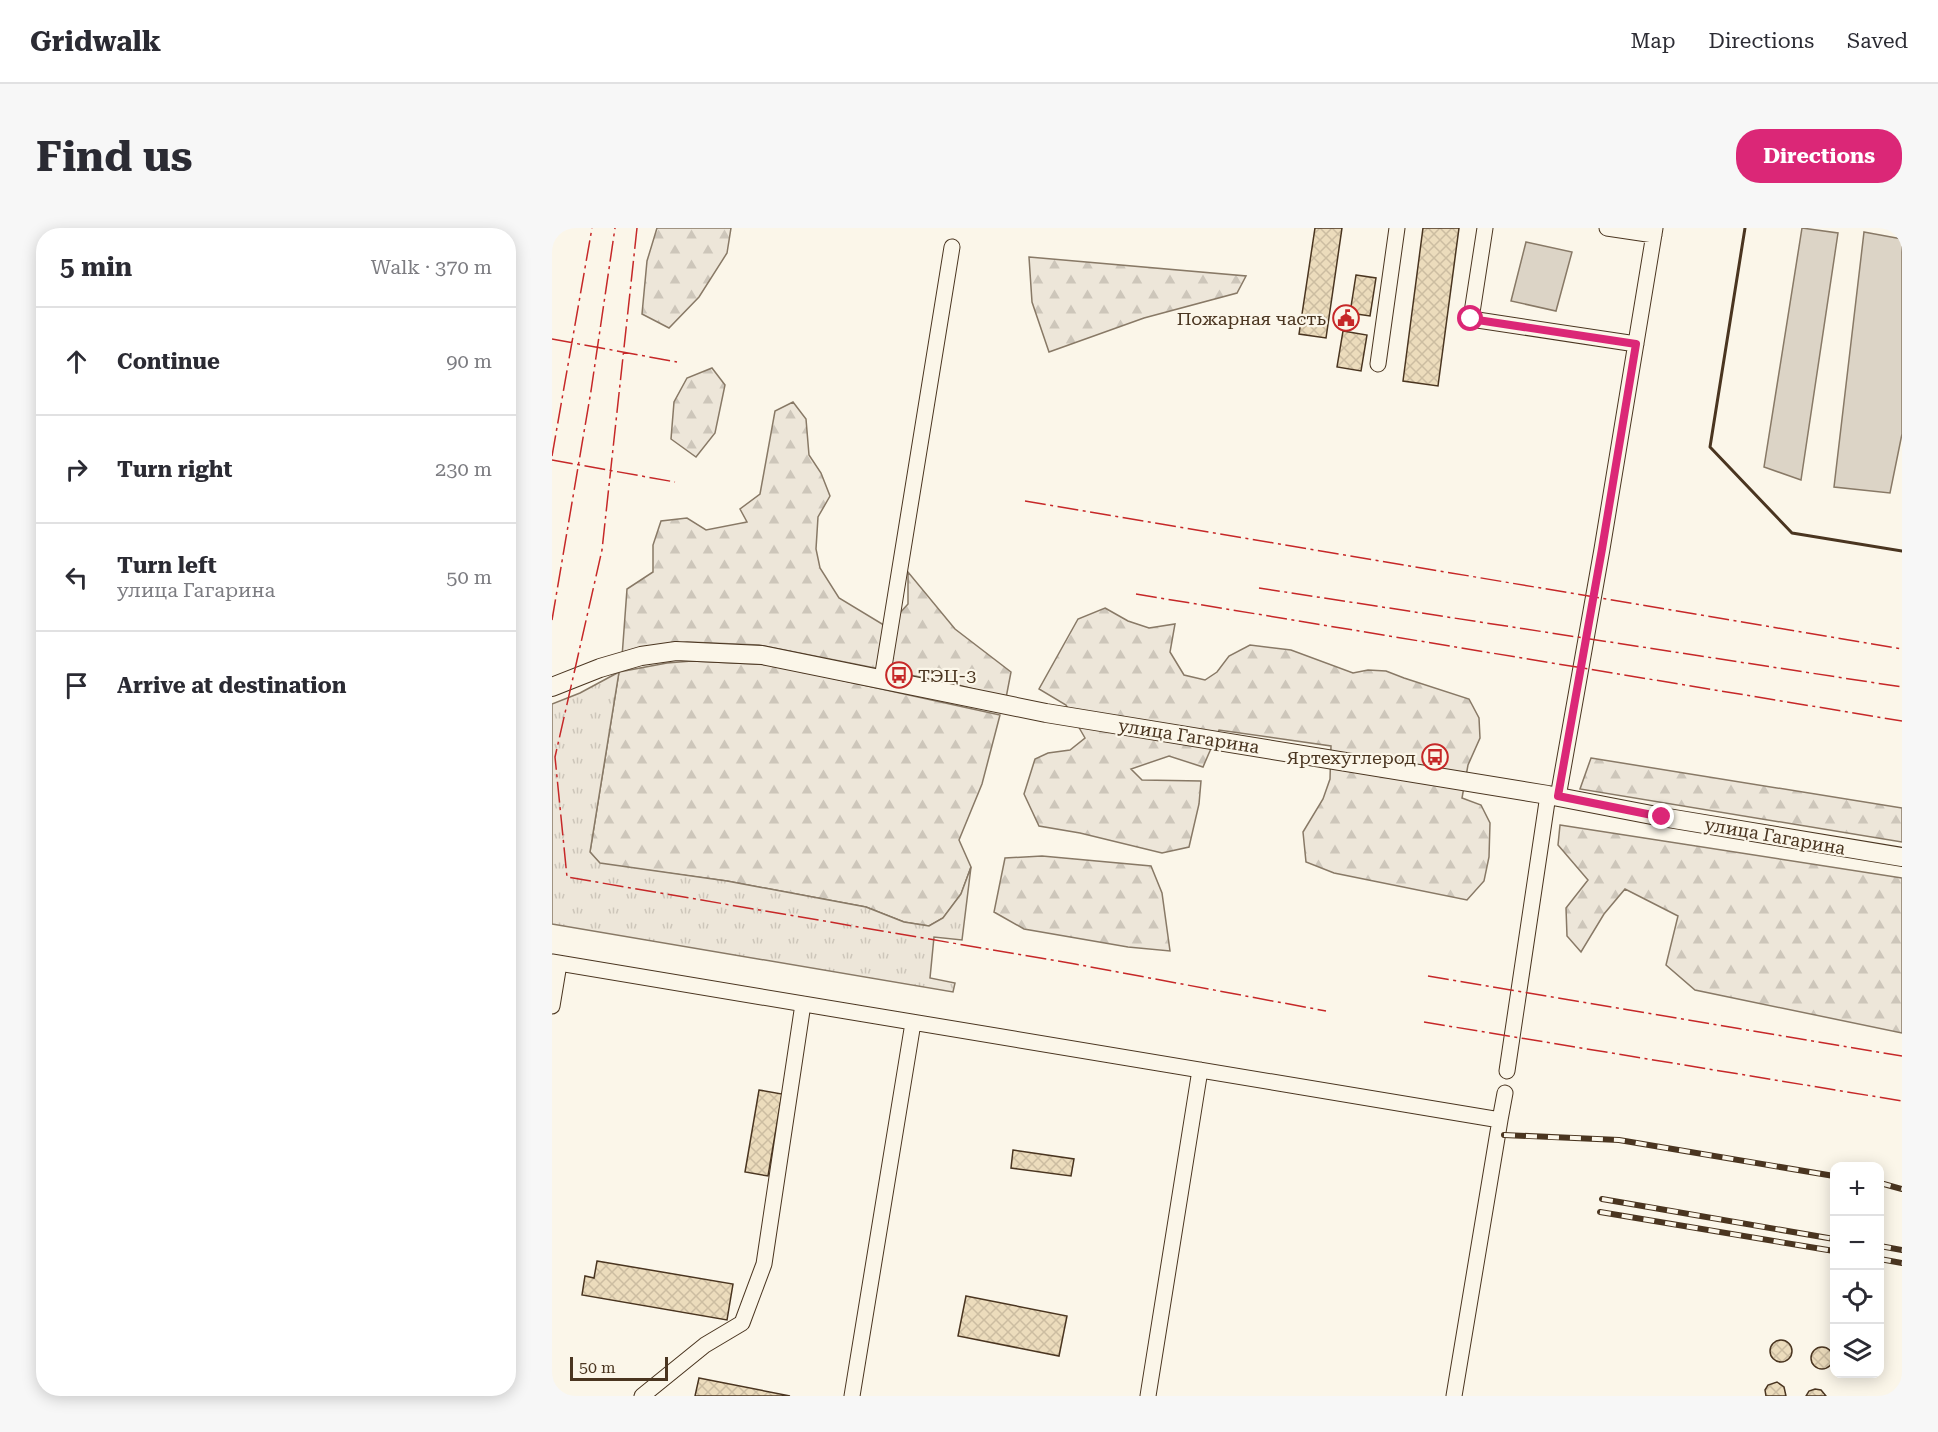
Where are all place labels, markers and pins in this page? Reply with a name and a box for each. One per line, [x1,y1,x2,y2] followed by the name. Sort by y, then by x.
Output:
[1331,303,1361,333] public building icon: Пожарная часть
[1177,308,1327,329] place label: Пожарная часть
[884,660,914,690] bus stop icon: ТЭЦ-3
[918,665,976,686] place label: ТЭЦ-3
[1420,742,1450,772] bus stop icon: Яртехуглерод
[1287,747,1416,768] place label: Яртехуглерод

